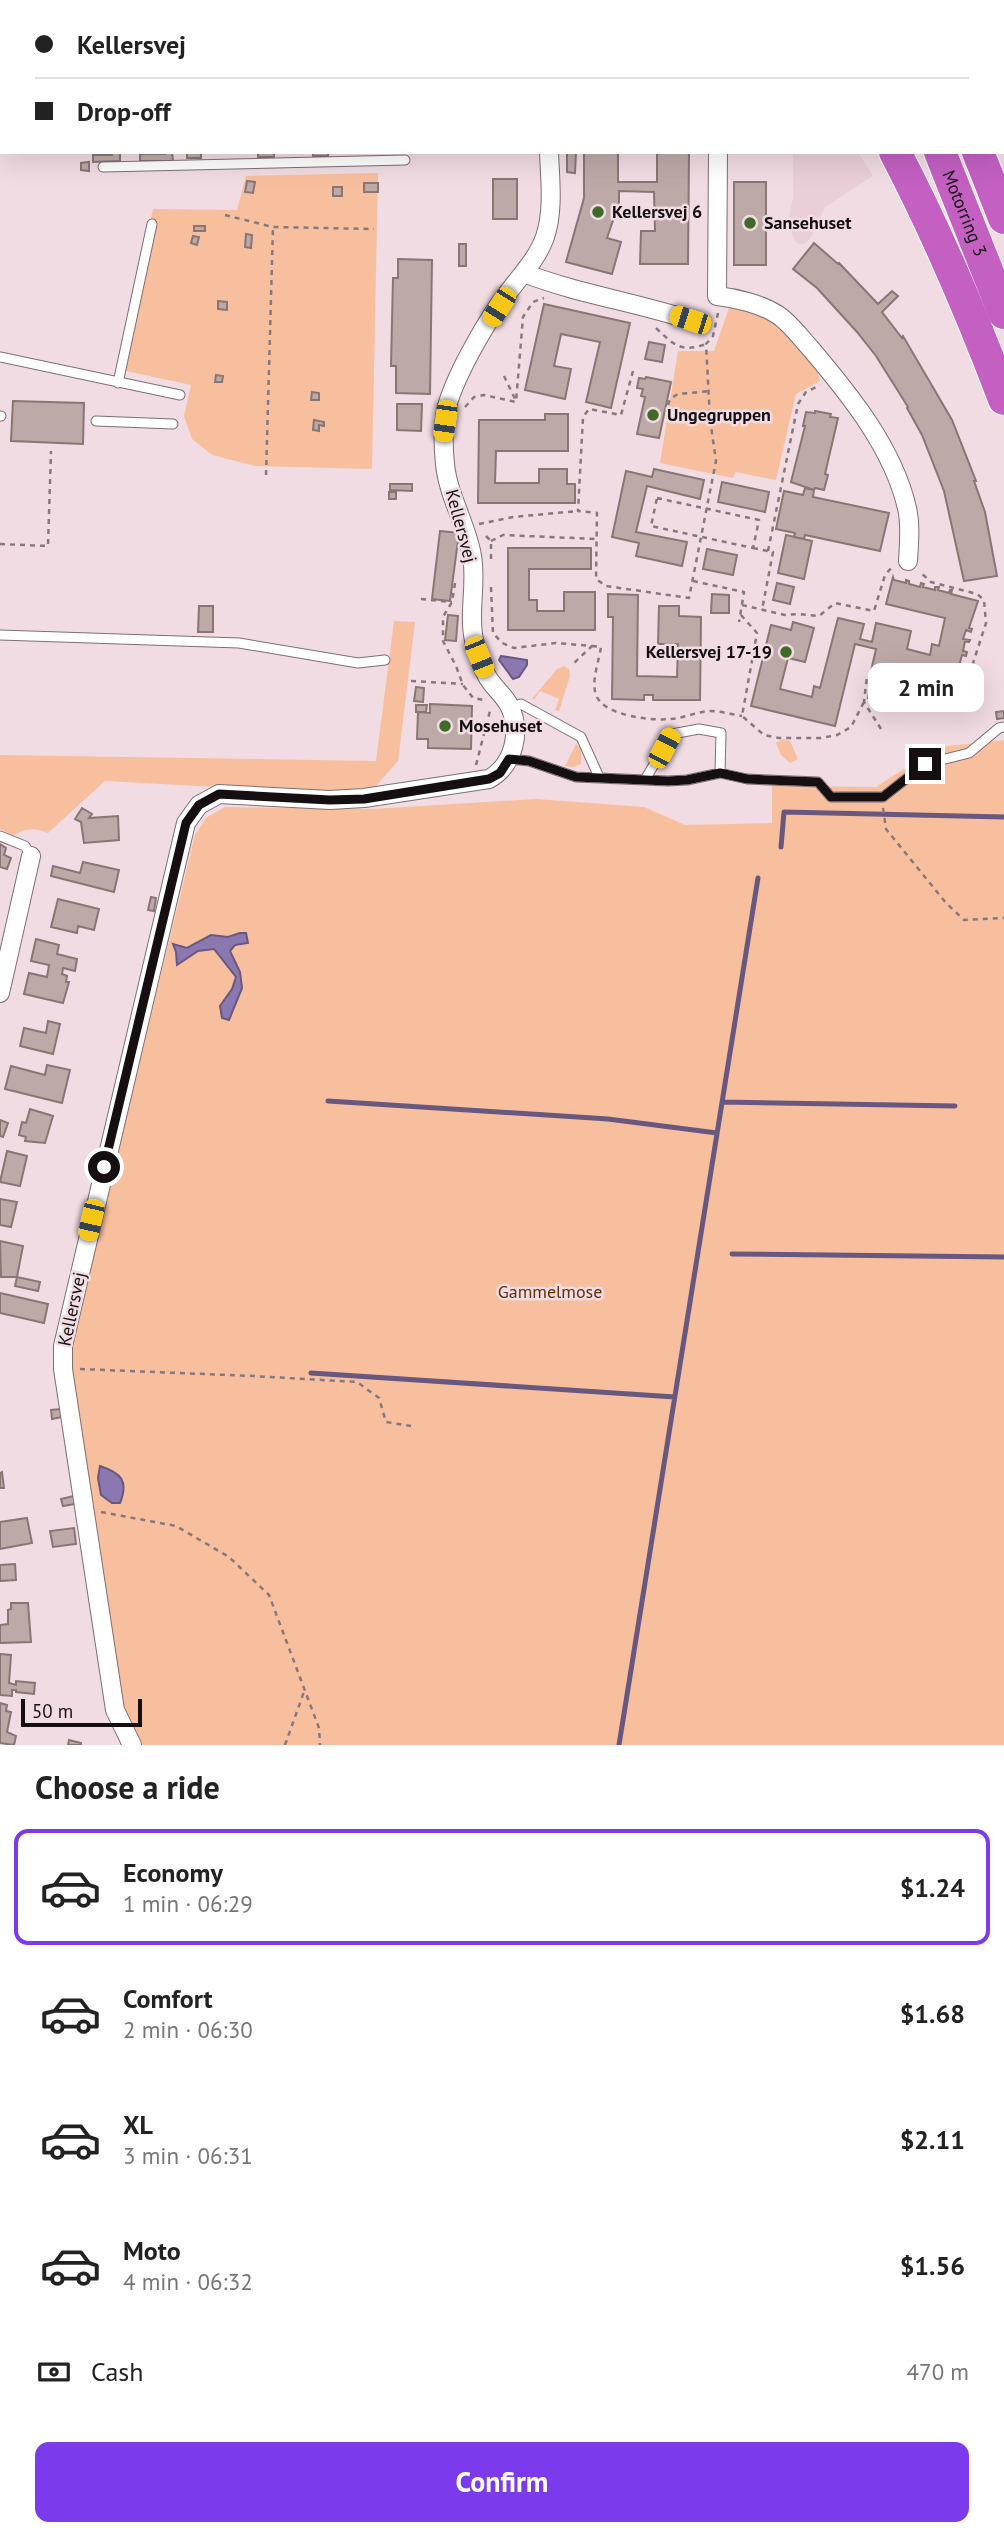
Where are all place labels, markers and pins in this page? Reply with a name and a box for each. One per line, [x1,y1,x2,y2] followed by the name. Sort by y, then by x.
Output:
[612,200,702,223] place label: Kellersvej 6
[590,204,606,220] marker: Kellersvej 6
[764,211,852,234] place label: Sansehuset
[742,215,758,231] marker: Sansehuset
[667,403,771,426] place label: Ungegruppen
[645,407,661,423] marker: Ungegruppen
[646,640,772,663] place label: Kellersvej 17-19
[778,644,794,660] marker: Kellersvej 17-19
[459,714,543,737] place label: Mosehuset
[437,718,453,734] marker: Mosehuset

